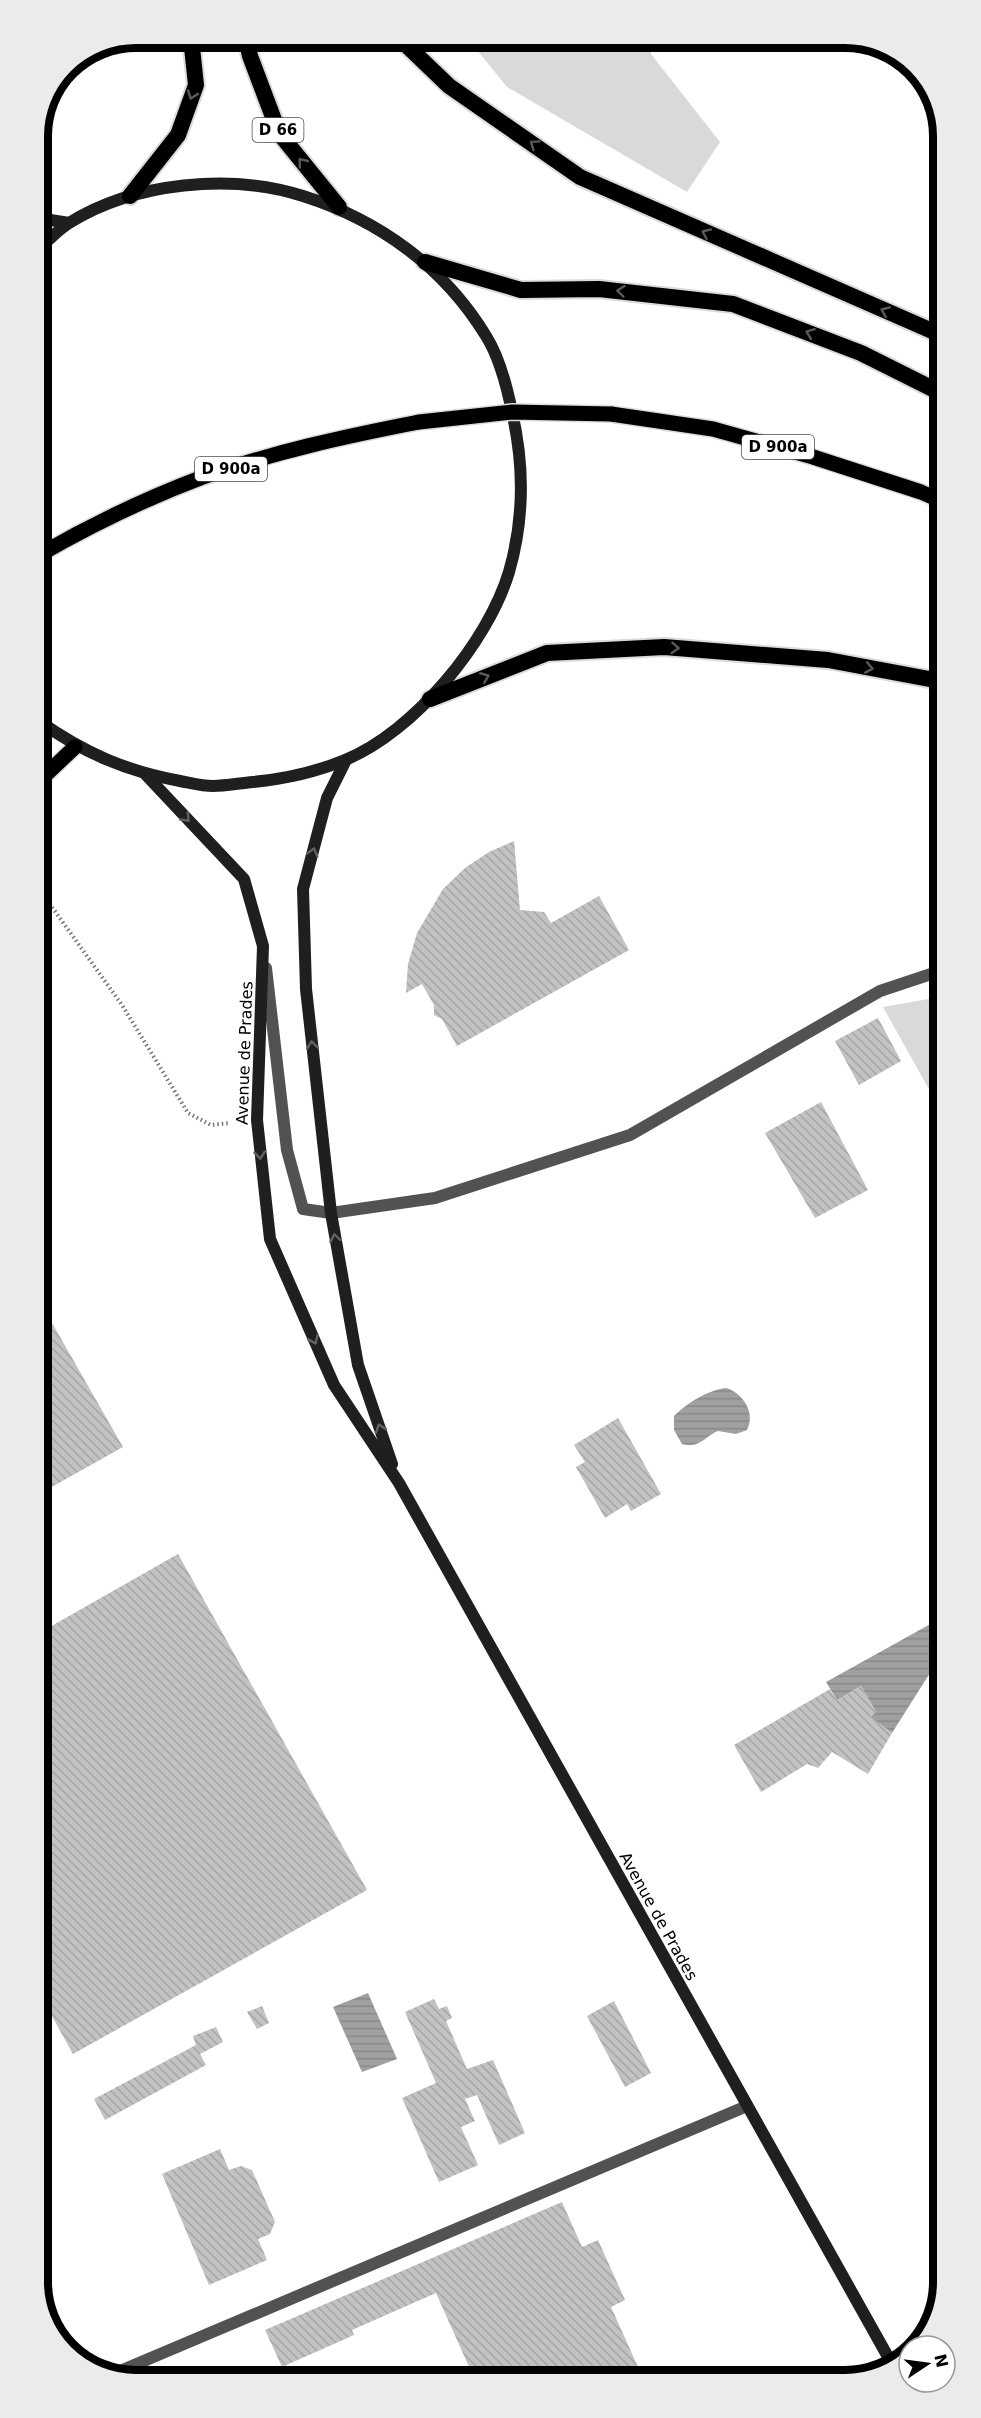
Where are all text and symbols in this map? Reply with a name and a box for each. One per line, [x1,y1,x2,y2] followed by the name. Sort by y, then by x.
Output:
[187,89,200,100] one-way arrow
[252,118,304,142] road number: D 66
[529,140,540,151] one-way arrow
[298,157,309,168] one-way arrow
[702,229,713,241] one-way arrow
[616,285,625,298] one-way arrow
[880,306,891,318] one-way arrow
[805,328,815,341] one-way arrow
[742,435,814,459] road number: D 900a
[195,457,267,481] road number: D 900a
[670,641,679,654] one-way arrow
[864,661,873,673] one-way arrow
[479,672,490,685] one-way arrow
[179,811,190,821] one-way arrow
[306,847,318,857] one-way arrow
[232,981,257,1125] street label: Avenue de Prades
[306,1040,319,1049] one-way arrow
[254,1150,266,1159] one-way arrow
[329,1234,342,1244] one-way arrow
[307,1333,319,1344] one-way arrow
[374,1423,387,1434] one-way arrow
[615,1849,702,1984] street label: Avenue de Prades
[897,2334,957,2394] north arrow
[930,2352,952,2369] text: N

